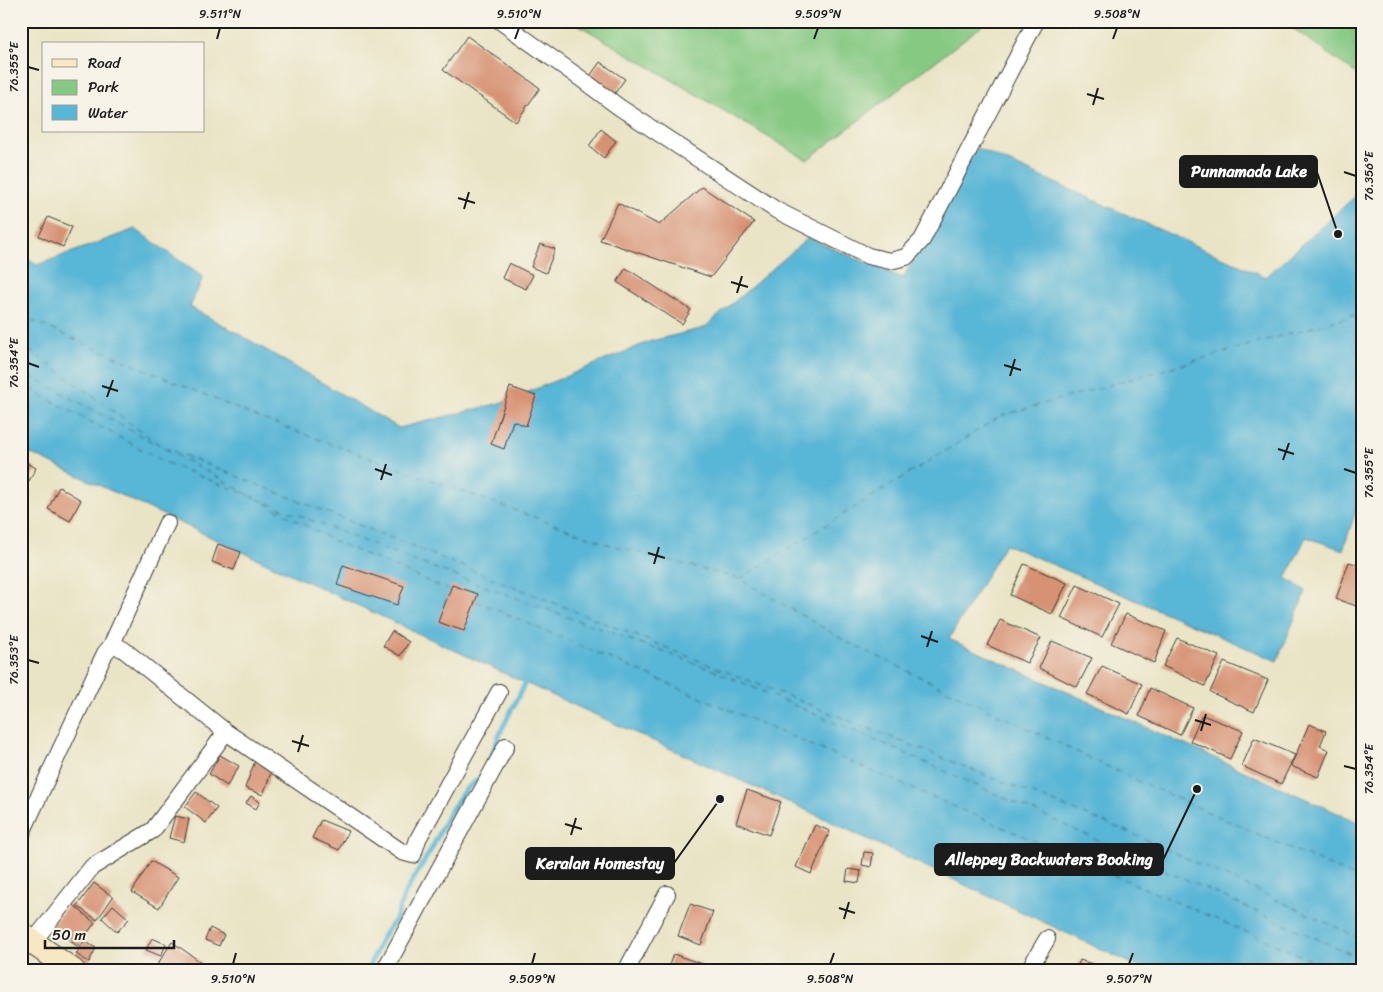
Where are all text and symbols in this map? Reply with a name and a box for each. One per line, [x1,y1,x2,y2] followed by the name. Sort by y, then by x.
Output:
[199,3,242,25] text: 9.511°N
[497,3,542,25] text: 9.510°N
[795,3,842,25] text: 9.509°N
[1094,3,1141,25] text: 9.508°N
[3,40,25,92] text: 76.355°E
[42,42,205,132] legend
[88,50,121,76] text: Road
[88,74,119,100] text: Park
[88,100,128,126] text: Water
[1358,150,1380,201] text: 76.356°E
[1180,156,1317,187] callout: Punnamada Lake
[1191,157,1307,186] text: Punnamada Lake
[3,336,25,388] text: 76.354°E
[1358,446,1380,498] text: 76.355°E
[3,634,25,685] text: 76.353°E
[1358,742,1380,794] text: 76.354°E
[935,844,1163,875] callout: Alleppey Backwaters Booking
[944,845,1154,874] text: Alleppey Backwaters Booking
[526,848,674,879] callout: Keralan Homestay
[535,849,665,878] text: Keralan Homestay
[45,917,174,949] scale bar
[52,922,87,948] text: 50 m
[211,968,256,990] text: 9.510°N
[509,968,556,990] text: 9.509°N
[807,968,854,990] text: 9.508°N
[1106,968,1153,990] text: 9.507°N

